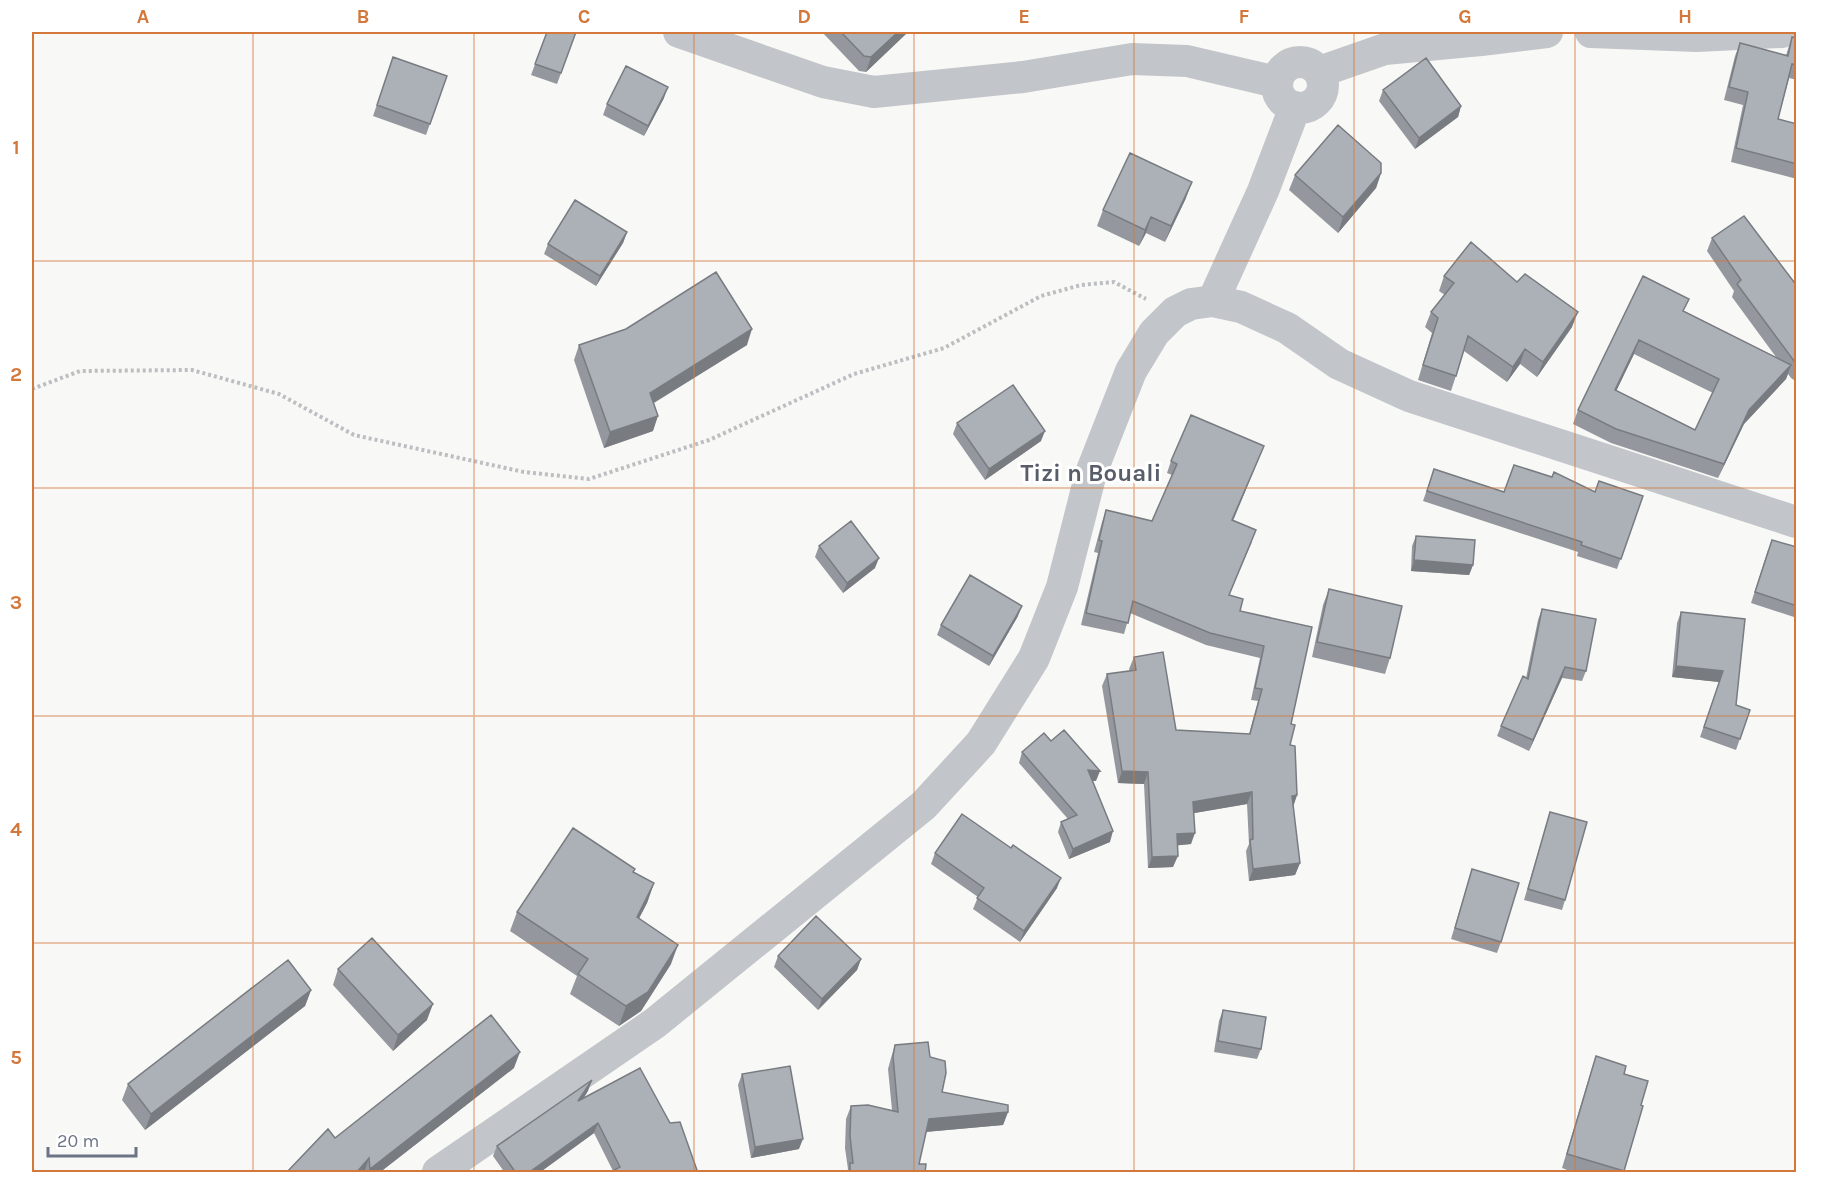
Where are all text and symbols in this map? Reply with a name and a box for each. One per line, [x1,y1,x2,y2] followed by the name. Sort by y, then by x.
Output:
[137,5,150,28] text: A
[357,5,369,28] text: B
[578,5,590,28] text: C
[797,5,811,28] text: D
[1018,5,1030,28] text: E
[1239,5,1250,28] text: F
[1458,5,1472,28] text: G
[1678,5,1692,28] text: H
[12,136,20,159] text: 1
[10,363,22,386] text: 2
[1021,459,1161,487] district label: Tizi n Bouali
[10,591,22,614] text: 3
[10,818,22,841] text: 4
[10,1046,22,1069] text: 5
[48,1120,136,1158] scale bar
[57,1130,99,1152] text: 20 m

